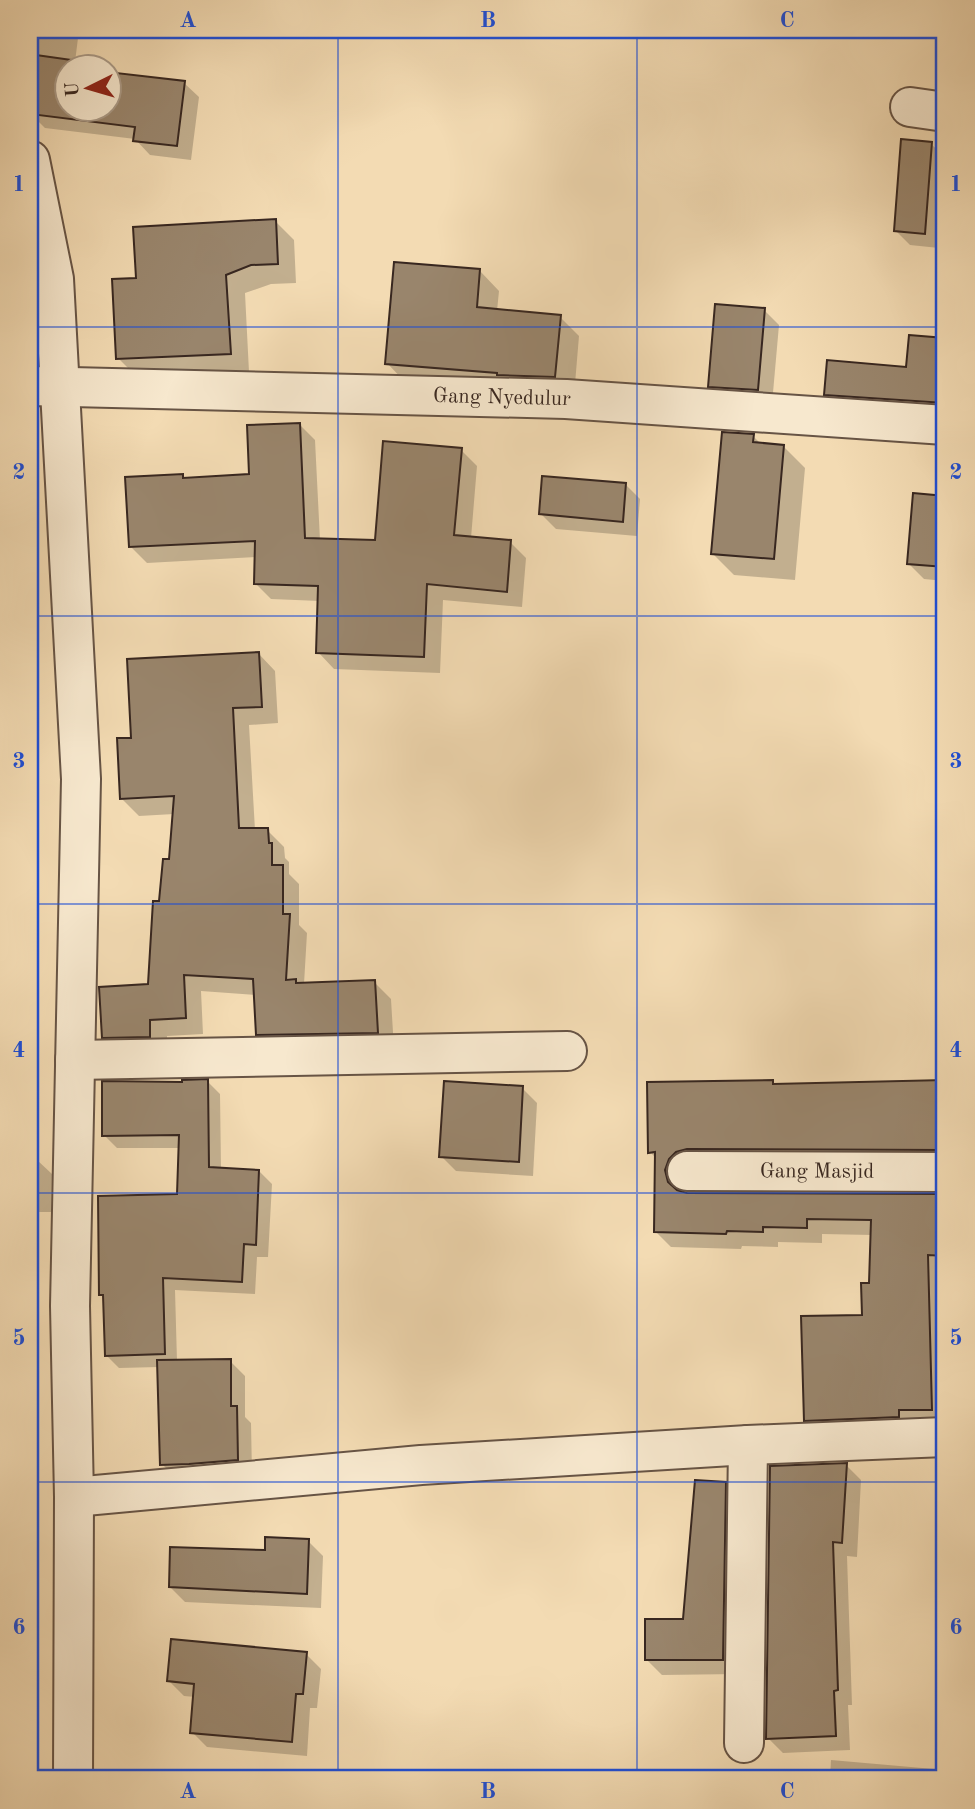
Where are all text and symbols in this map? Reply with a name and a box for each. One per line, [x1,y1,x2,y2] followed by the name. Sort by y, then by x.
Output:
[179,9,197,32] text: A
[480,9,496,32] text: B
[779,9,795,32] text: C
[52,52,122,122] north arrow
[63,81,84,98] text: U
[12,173,26,196] text: 1
[949,173,963,196] text: 1
[433,385,572,410] street label: Gang Nyedulur
[12,461,26,484] text: 2
[949,461,963,484] text: 2
[12,750,26,773] text: 3
[949,750,963,773] text: 3
[12,1039,26,1062] text: 4
[949,1039,963,1062] text: 4
[760,1161,874,1182] street label: Gang Masjid
[12,1327,26,1350] text: 5
[949,1327,963,1350] text: 5
[12,1616,26,1639] text: 6
[949,1616,963,1639] text: 6
[179,1780,197,1803] text: A
[480,1780,496,1803] text: B
[779,1780,795,1803] text: C

